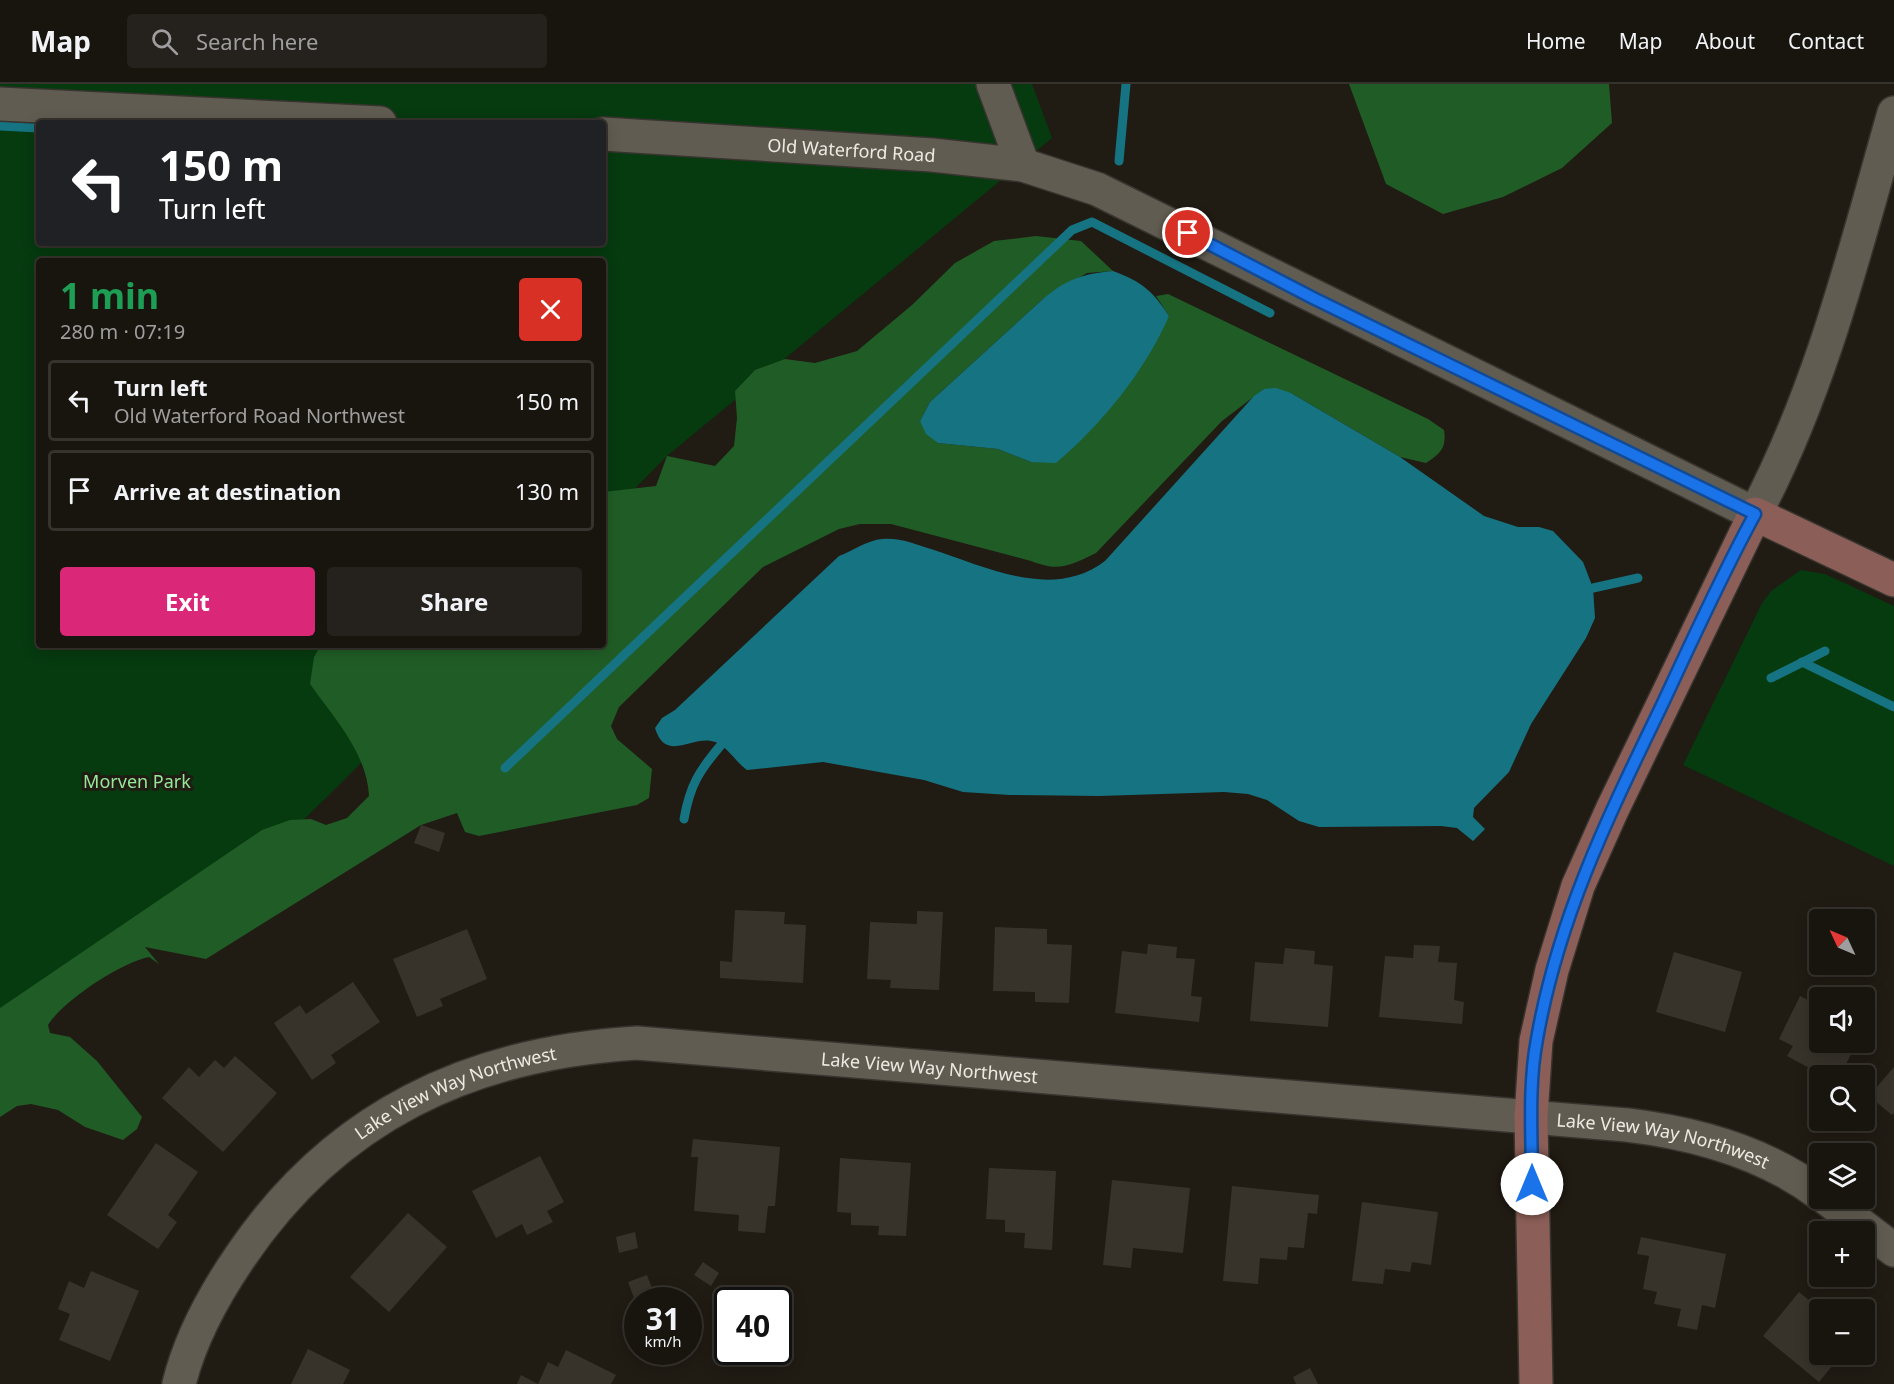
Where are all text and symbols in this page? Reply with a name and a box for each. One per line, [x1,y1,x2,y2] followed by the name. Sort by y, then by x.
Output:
[127,14,547,68] search box
[30,22,91,60] text: Map
[148,25,181,58] icon: search
[196,26,318,56] text: Search here
[1526,27,1586,55] text: Home
[1619,27,1662,55] text: Map
[1695,27,1755,55] text: About
[1788,27,1864,55] text: Contact
[767,133,936,167] street label: Old Waterford Road
[159,136,283,193] text: 150 m
[60,144,138,222] icon: left
[159,190,265,227] text: Turn left
[1162,207,1213,258] pin
[1171,216,1204,249] icon: arrive
[60,271,159,320] text: 1 min
[519,278,582,341] button: close
[60,318,185,345] text: 280 m · 07:19
[114,372,208,402] text: Turn left
[63,384,96,417] icon: left
[515,386,579,416] text: 150 m
[114,402,405,429] text: Old Waterford Road Northwest
[63,474,96,507] icon: arrive
[114,476,341,506] text: Arrive at destination
[515,476,579,506] text: 130 m
[60,567,315,636] button: Exit
[327,567,582,636] button: Share
[83,769,191,793] park label: Morven Park
[1809,909,1875,975] north arrow
[1809,909,1875,1365] map controls
[1809,987,1875,1053] button: sound
[349,1041,559,1145] street label: Lake View Way Northwest
[820,1046,1039,1088] street label: Lake View Way Northwest
[1809,1065,1875,1131] button: search
[1556,1107,1774,1174] street label: Lake View Way Northwest
[1809,1143,1875,1209] button: layers
[1500,1152,1564,1216] position arrow
[1809,1221,1875,1287] button: +
[714,1287,792,1365] speed limit sign: 40
[646,1298,680,1339] text: 31
[1809,1299,1875,1365] button: −
[645,1331,681,1351] text: km/h

